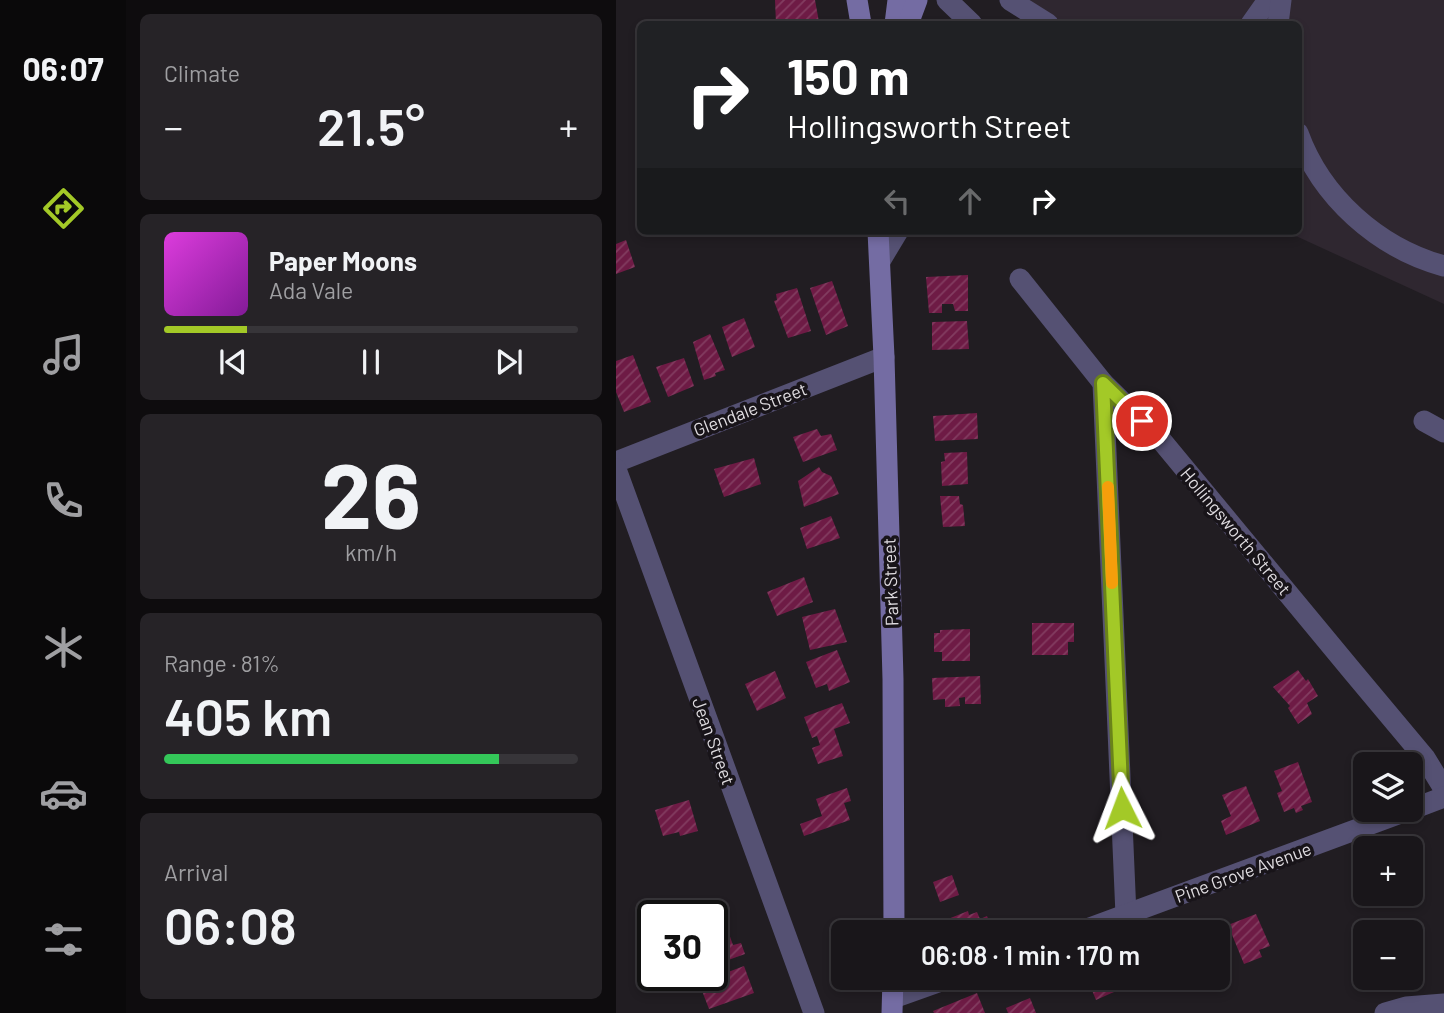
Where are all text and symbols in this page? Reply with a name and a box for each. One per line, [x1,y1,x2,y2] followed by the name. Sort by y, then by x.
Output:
[787,46,909,105] text: 150 m
[22,49,104,87] text: 06:07
[672,49,763,140] icon: right
[164,59,240,87] text: Climate
[317,94,425,156] text: 21.5°
[164,103,183,149] text: −
[559,103,578,149] text: +
[787,106,1072,144] text: Hollingsworth Street
[878,182,916,220] icon: left
[951,182,989,220] icon: ahead
[1024,182,1062,220] icon: right
[39,184,88,233] icon: directions
[269,245,417,276] text: Paper Moons
[269,276,353,304] text: Ada Vale
[39,330,88,379] icon: music
[214,343,252,381] icon: previous
[352,343,390,381] icon: pause
[490,343,528,381] icon: next
[690,377,810,441] street label: Glendale Street
[1112,391,1172,451] pin
[1123,402,1161,440] icon: arrive
[321,438,421,547] text: 26
[1176,463,1296,599] street label: Hollingsworth Street
[39,476,88,525] icon: phone
[345,538,397,566] text: km/h
[877,538,903,626] street label: Park Street
[39,623,88,672] icon: climate
[164,649,280,677] text: Range · 81%
[164,684,332,746] text: 405 km
[688,694,740,788] street label: Jean Street
[1353,752,1423,990] map controls
[1353,752,1423,822] button: layers
[39,769,88,818] icon: car
[1085,771,1159,845] position arrow
[1353,836,1423,906] button: +
[1172,837,1314,907] street label: Pine Grove Avenue
[164,858,228,886] text: Arrival
[164,893,297,955] text: 06:08
[637,900,728,991] speed limit sign: 30
[39,915,88,964] icon: filters
[1353,920,1423,990] button: −
[921,939,1140,970] text: 06:08 · 1 min · 170 m

